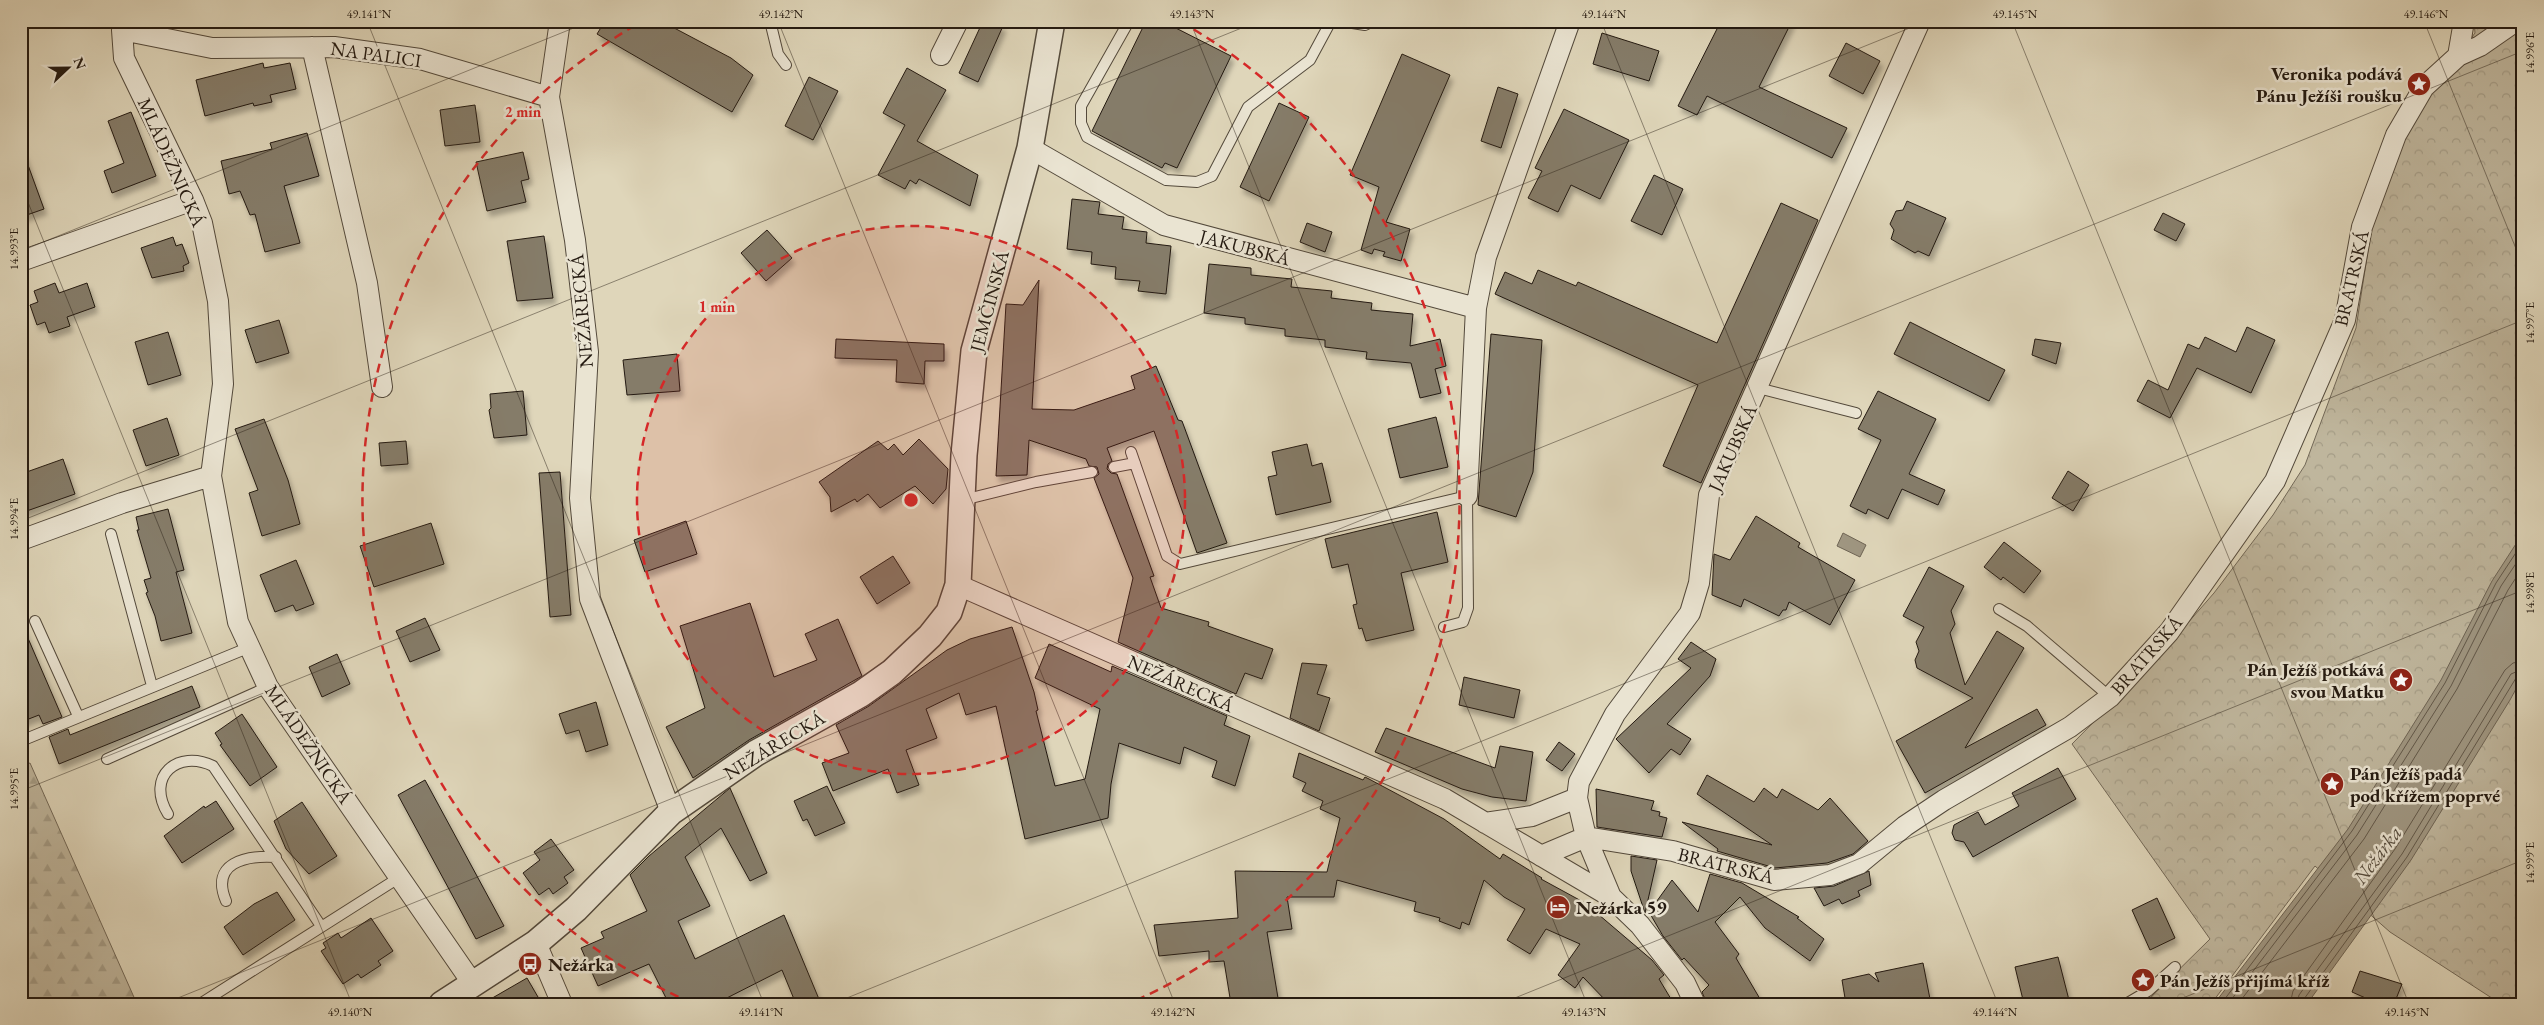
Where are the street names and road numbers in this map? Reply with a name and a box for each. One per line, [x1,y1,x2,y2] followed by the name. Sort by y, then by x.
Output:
[329,36,423,73] street label: NA PALICI
[132,94,212,232] street label: MLÁDEŽNICKÁ
[1195,223,1294,272] street label: JAKUBSKÁ
[2328,227,2375,329] street label: BRATRSKÁ
[963,247,1015,357] street label: JEMČINSKÁ
[564,252,599,369] street label: NEŽÁRECKÁ
[1701,400,1763,497] street label: JAKUBSKÁ
[2105,610,2189,701] street label: BRATRSKÁ
[1124,649,1239,718] street label: NEŽÁRECKÁ
[259,680,358,810] street label: MLÁDEŽNICKÁ
[719,705,830,786] street label: NEŽÁRECKÁ
[1675,842,1777,890] street label: BRATRSKÁ

